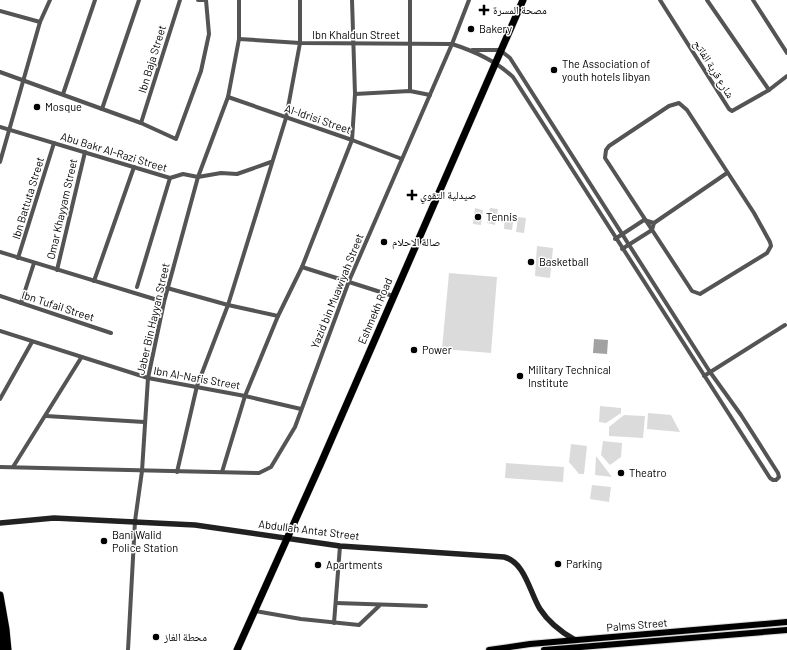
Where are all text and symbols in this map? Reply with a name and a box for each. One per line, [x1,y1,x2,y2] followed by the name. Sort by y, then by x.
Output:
[493,3,547,16] place label: مصحة المسرة
[478,4,490,16] marker: مصحة المسرة
[479,22,512,35] place label: Bakery
[135,23,168,94] street label: Ibn Baja Street
[466,24,476,34] marker: Bakery
[312,28,400,41] street label: Ibn Khaldun Street
[691,37,737,101] street label: شارع قرية الفاتح
[562,57,650,83] place label: The Association of youth hotels libyan
[549,65,559,75] marker: The Association of youth hotels libyan
[45,100,82,113] place label: Mosque
[283,101,353,136] street label: Al-Idrisi Street
[32,102,42,112] marker: Mosque
[59,129,169,174] street label: Abu Bakr Al-Razi Street
[9,155,46,240] street label: Ibn Battuta Street
[44,157,79,260] street label: Omar Khayyam Street
[420,188,476,204] place label: صيدلية التقوي
[407,190,417,200] marker: صيدلية التقوي
[486,210,517,223] place label: Tennis
[473,212,483,222] marker: Tennis
[307,231,366,350] street label: Yazid bin Muawiyah Street
[392,235,440,249] place label: صالة الاحلام
[379,237,389,247] marker: صالة الاحلام
[539,255,589,268] place label: Basketball
[526,257,536,267] marker: Basketball
[133,262,172,376] street label: Jaber Bin Hayyan Street
[355,276,394,346] street label: Eshmekh Road
[20,288,96,323] street label: Ibn Tufail Street
[422,343,452,356] place label: Power
[409,345,419,355] marker: Power
[153,363,241,392] street label: Ibn Al-Nafis Street
[528,363,611,389] place label: Military Technical Institute
[515,371,525,381] marker: Military Technical Institute
[629,466,666,479] place label: Theatro
[616,468,626,478] marker: Theatro
[258,517,360,542] street label: Abdullah Antat Street
[112,528,178,554] place label: Bani Walid Police Station
[99,536,109,546] marker: Bani Walid Police Station
[566,557,602,570] place label: Parking
[326,558,383,571] place label: Apartments
[553,559,563,569] marker: Parking
[313,560,323,570] marker: Apartments
[606,615,668,634] street label: Palms Street
[163,630,207,643] place label: محطة الغاز
[151,632,161,642] marker: محطة الغاز

